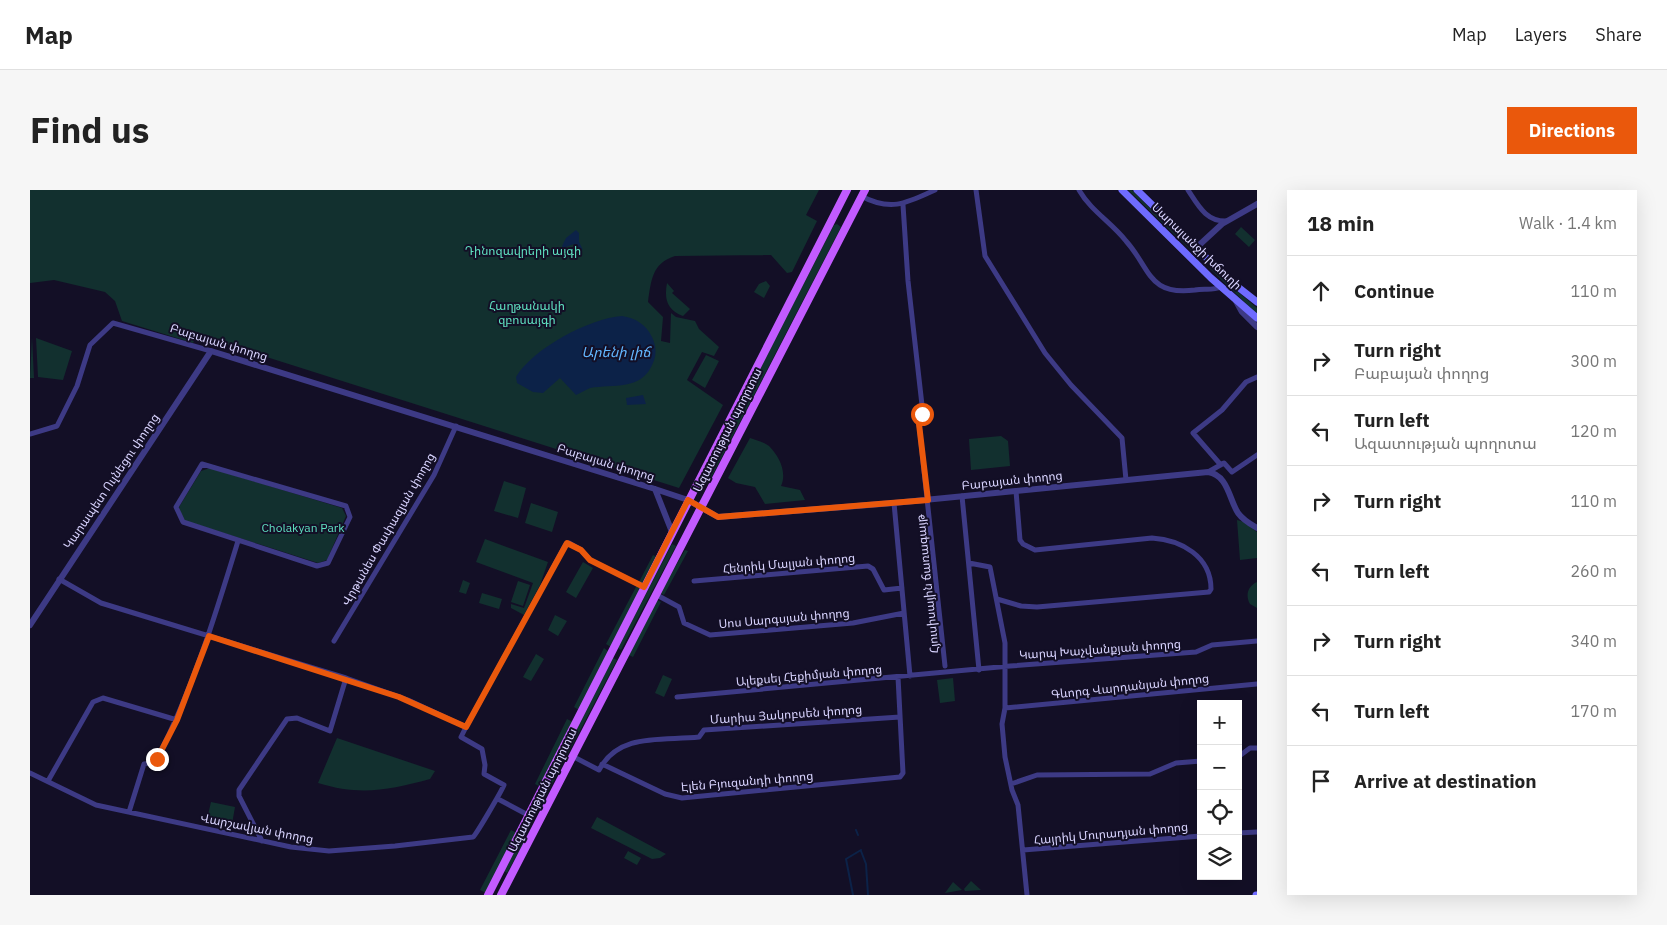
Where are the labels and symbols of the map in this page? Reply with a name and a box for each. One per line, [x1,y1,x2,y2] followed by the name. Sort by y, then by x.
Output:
[1149,199,1245,293] street label: Սարալանջի խճուղի
[465,243,581,258] park label: Դինոզավրերի այգի
[489,298,565,327] park label: Հաղթանակի զբոսայգի
[168,320,270,364] street label: Բաբայան փողոց
[582,343,652,361] water label: Արենի լիճ
[689,366,765,494] street label: Ազատության պողոտա
[911,403,934,426] route start
[60,410,162,552] street label: Կարապետ Ուլնեցու փողոց
[555,440,657,484] street label: Բաբայան փողոց
[338,450,438,608] street label: Վրթանես Փափազյան փողոց
[961,467,1063,493] street label: Բաբայան փողոց
[912,513,942,654] street label: Հյուսիսային ճառագայթ
[261,520,345,535] park label: Cholakyan Park
[722,550,856,576] street label: Հենրիկ Մալյան փողոց
[718,605,850,631] street label: Սոս Սարգսյան փողոց
[1019,636,1181,662] street label: Կարպ Խաչվանքյան փողոց
[735,661,883,689] street label: Ալեքսեյ Հեքիմյան փողոց
[1050,670,1210,702] street label: Գևորգ Վարդանյան փողոց
[709,701,863,727] street label: Մարիա Յակոբսեն փողոց
[504,726,580,854] street label: Ազատության պողոտա
[146,748,169,771] route end
[680,768,814,794] street label: Էլեն Բյուզանդի փողոց
[199,810,315,846] street label: Վարշավյան փողոց
[1033,819,1189,847] street label: Հայրիկ Մուրադյան փողոց

